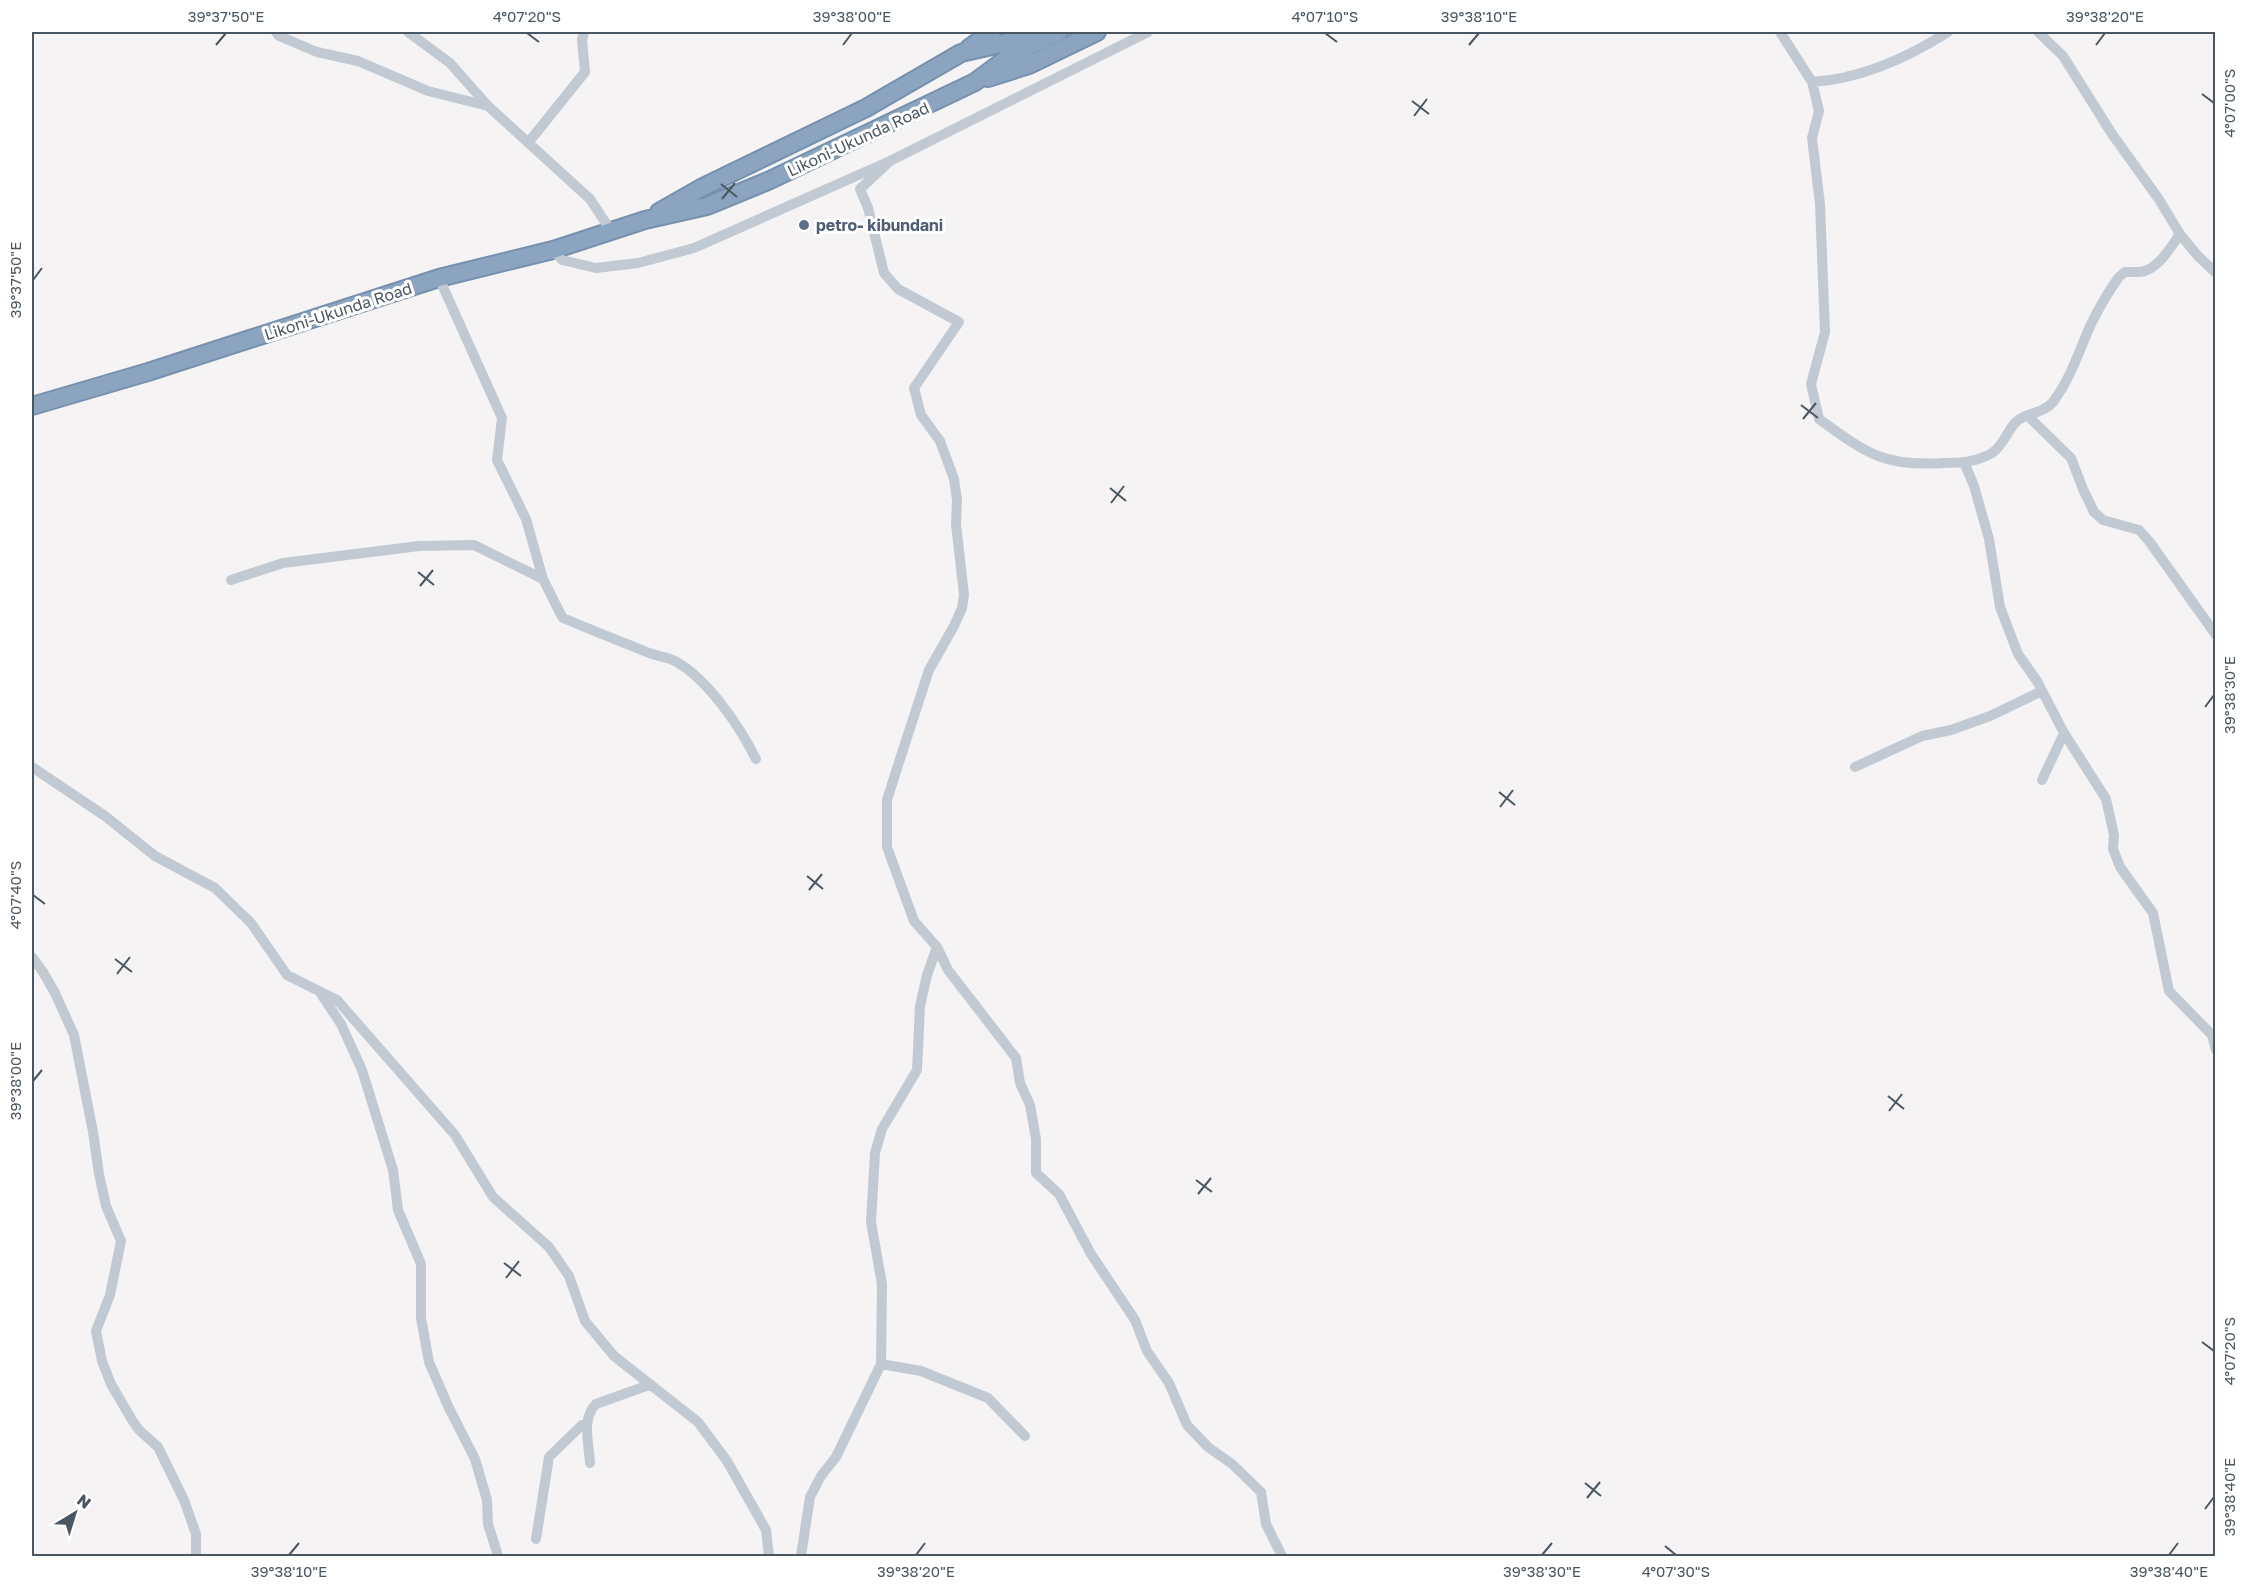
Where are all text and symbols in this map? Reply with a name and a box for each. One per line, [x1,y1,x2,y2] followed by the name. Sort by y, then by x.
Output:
[188,7,264,25] text: 39°37'50"E
[493,7,561,25] text: 4°07'20"S
[813,7,891,25] text: 39°38'00"E
[1292,7,1358,25] text: 4°07'10"S
[1441,7,1517,25] text: 39°38'10"E
[2066,7,2144,25] text: 39°38'20"E
[2220,69,2238,137] text: 4°07'00"S
[784,97,932,181] street label: Likoni-Ukunda Road
[816,215,943,235] place label: petro- kibundani
[797,218,811,232] marker: petro- kibundani
[6,242,24,318] text: 39°37'50"E
[262,278,414,344] street label: Likoni-Ukunda Road
[2220,656,2238,734] text: 39°38'30"E
[6,861,24,929] text: 4°07'40"S
[6,1042,24,1120] text: 39°38'00"E
[2220,1317,2238,1385] text: 4°07'20"S
[2220,1458,2238,1536] text: 39°38'40"E
[45,1483,105,1543] north arrow
[73,1490,95,1513] text: N
[251,1562,327,1580] text: 39°38'10"E
[877,1562,955,1580] text: 39°38'20"E
[1503,1562,1581,1580] text: 39°38'30"E
[1642,1562,1710,1580] text: 4°07'30"S
[2130,1562,2208,1580] text: 39°38'40"E

